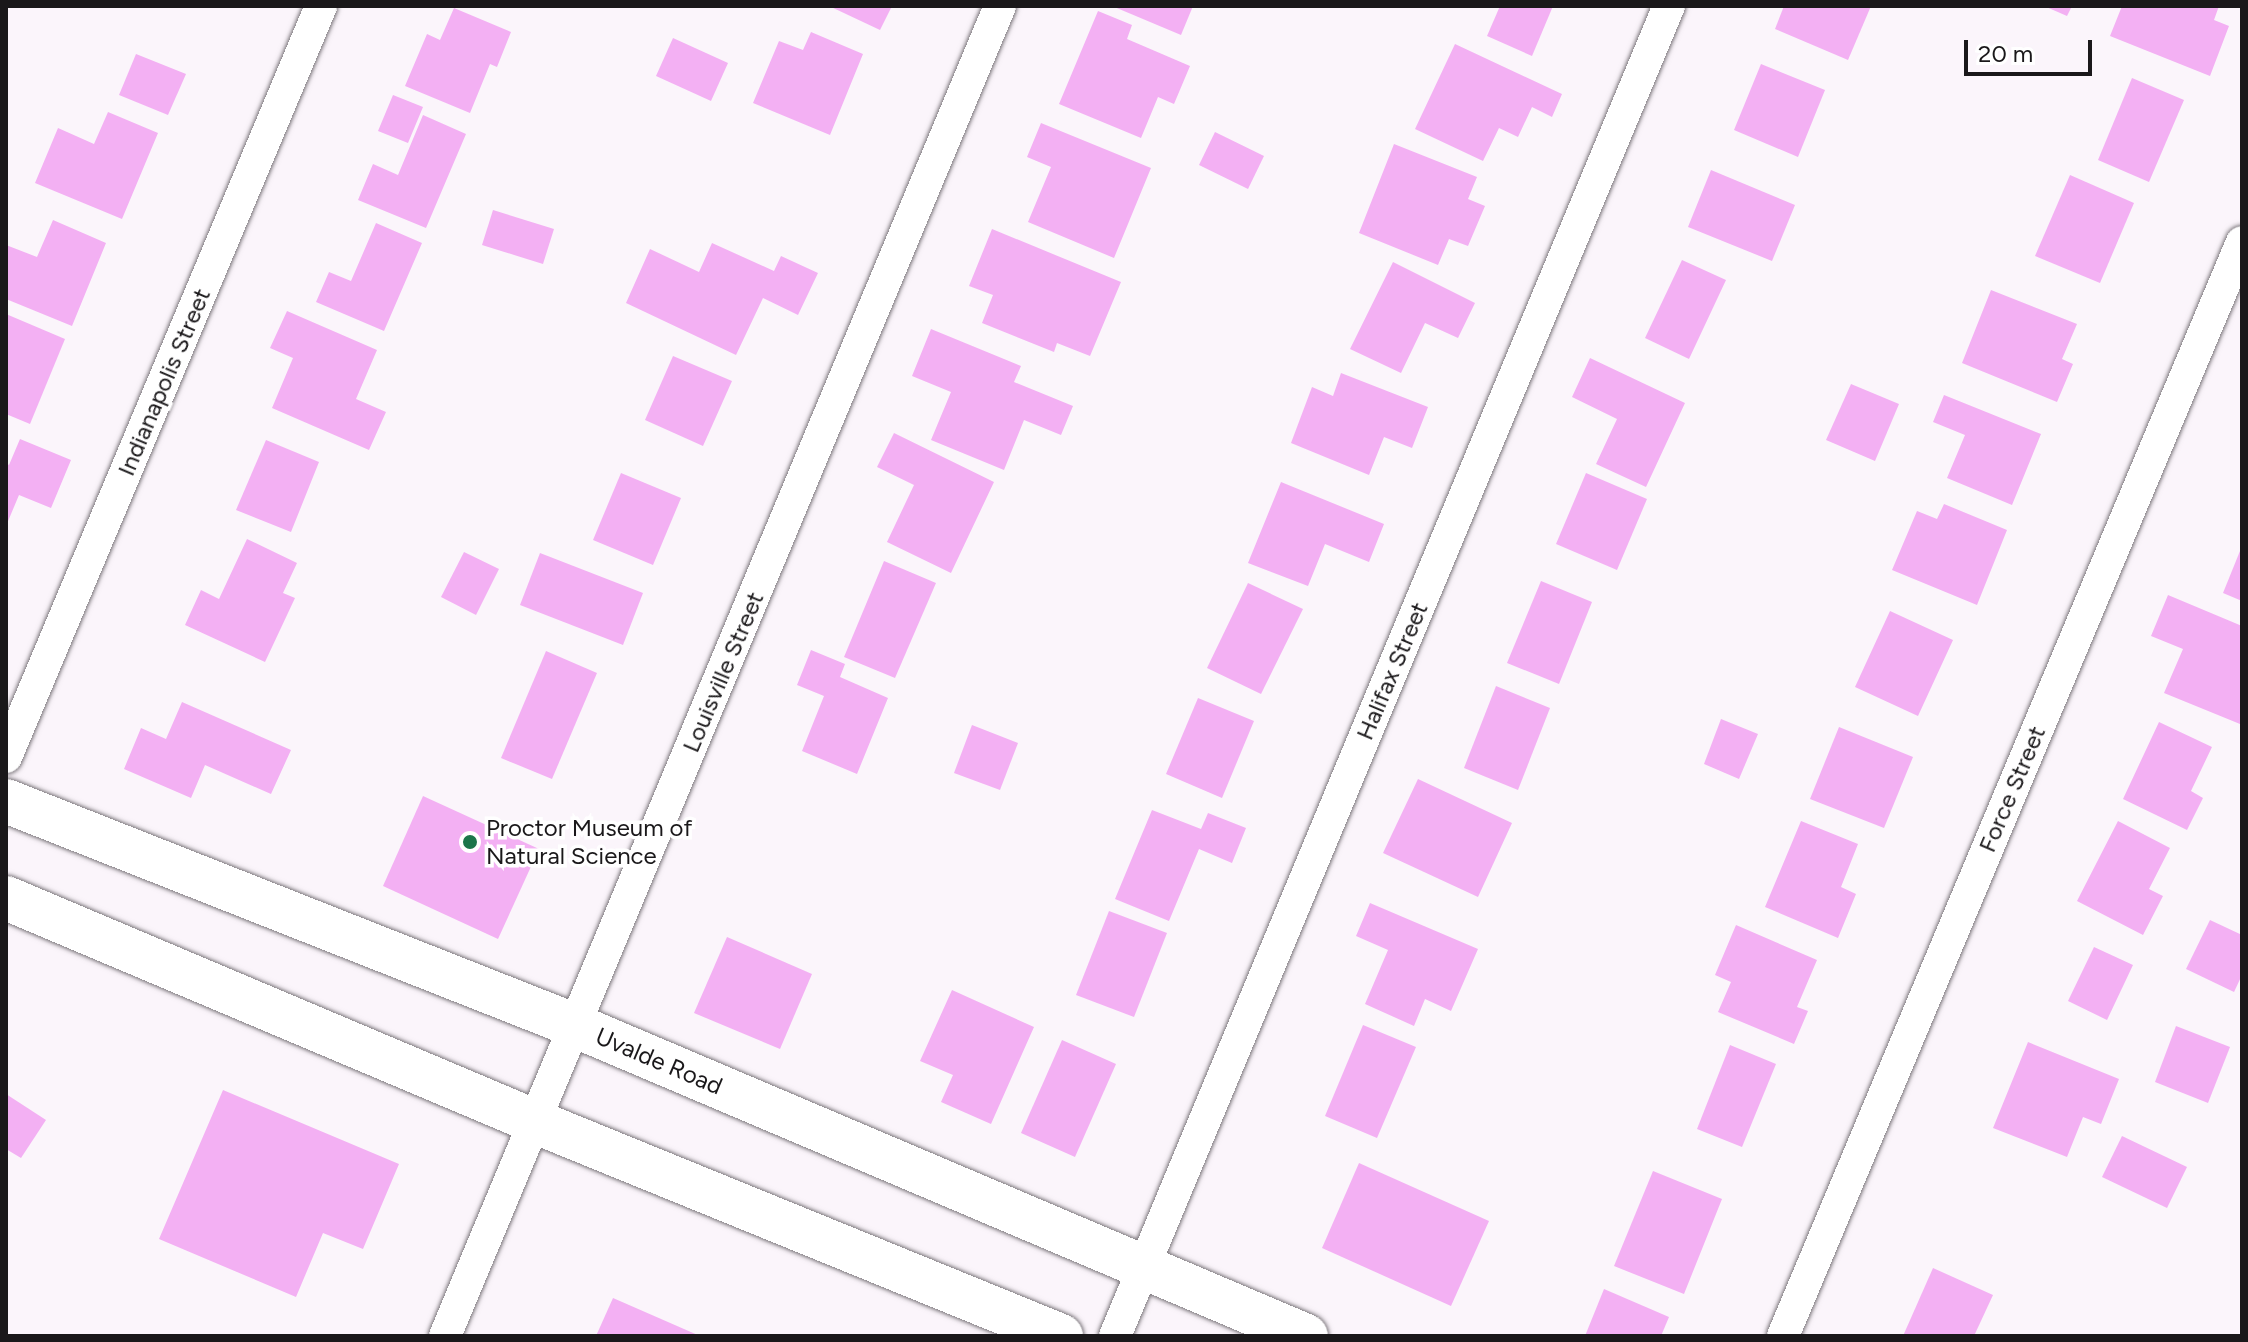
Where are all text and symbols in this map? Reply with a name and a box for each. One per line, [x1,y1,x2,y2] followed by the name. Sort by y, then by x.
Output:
[1968,24,2096,74] scale bar
[1978,39,2033,68] text: 20 m
[112,284,216,480] street label: Indianapolis Street
[676,587,770,757] street label: Louisville Street
[1350,598,1434,744] street label: Halifax Street
[1973,722,2051,856] street label: Force Street
[486,814,692,870] place label: Proctor Museum of Natural Science
[461,833,479,851] marker: Proctor Museum of Natural Science
[591,1021,727,1101] street label: Uvalde Road

